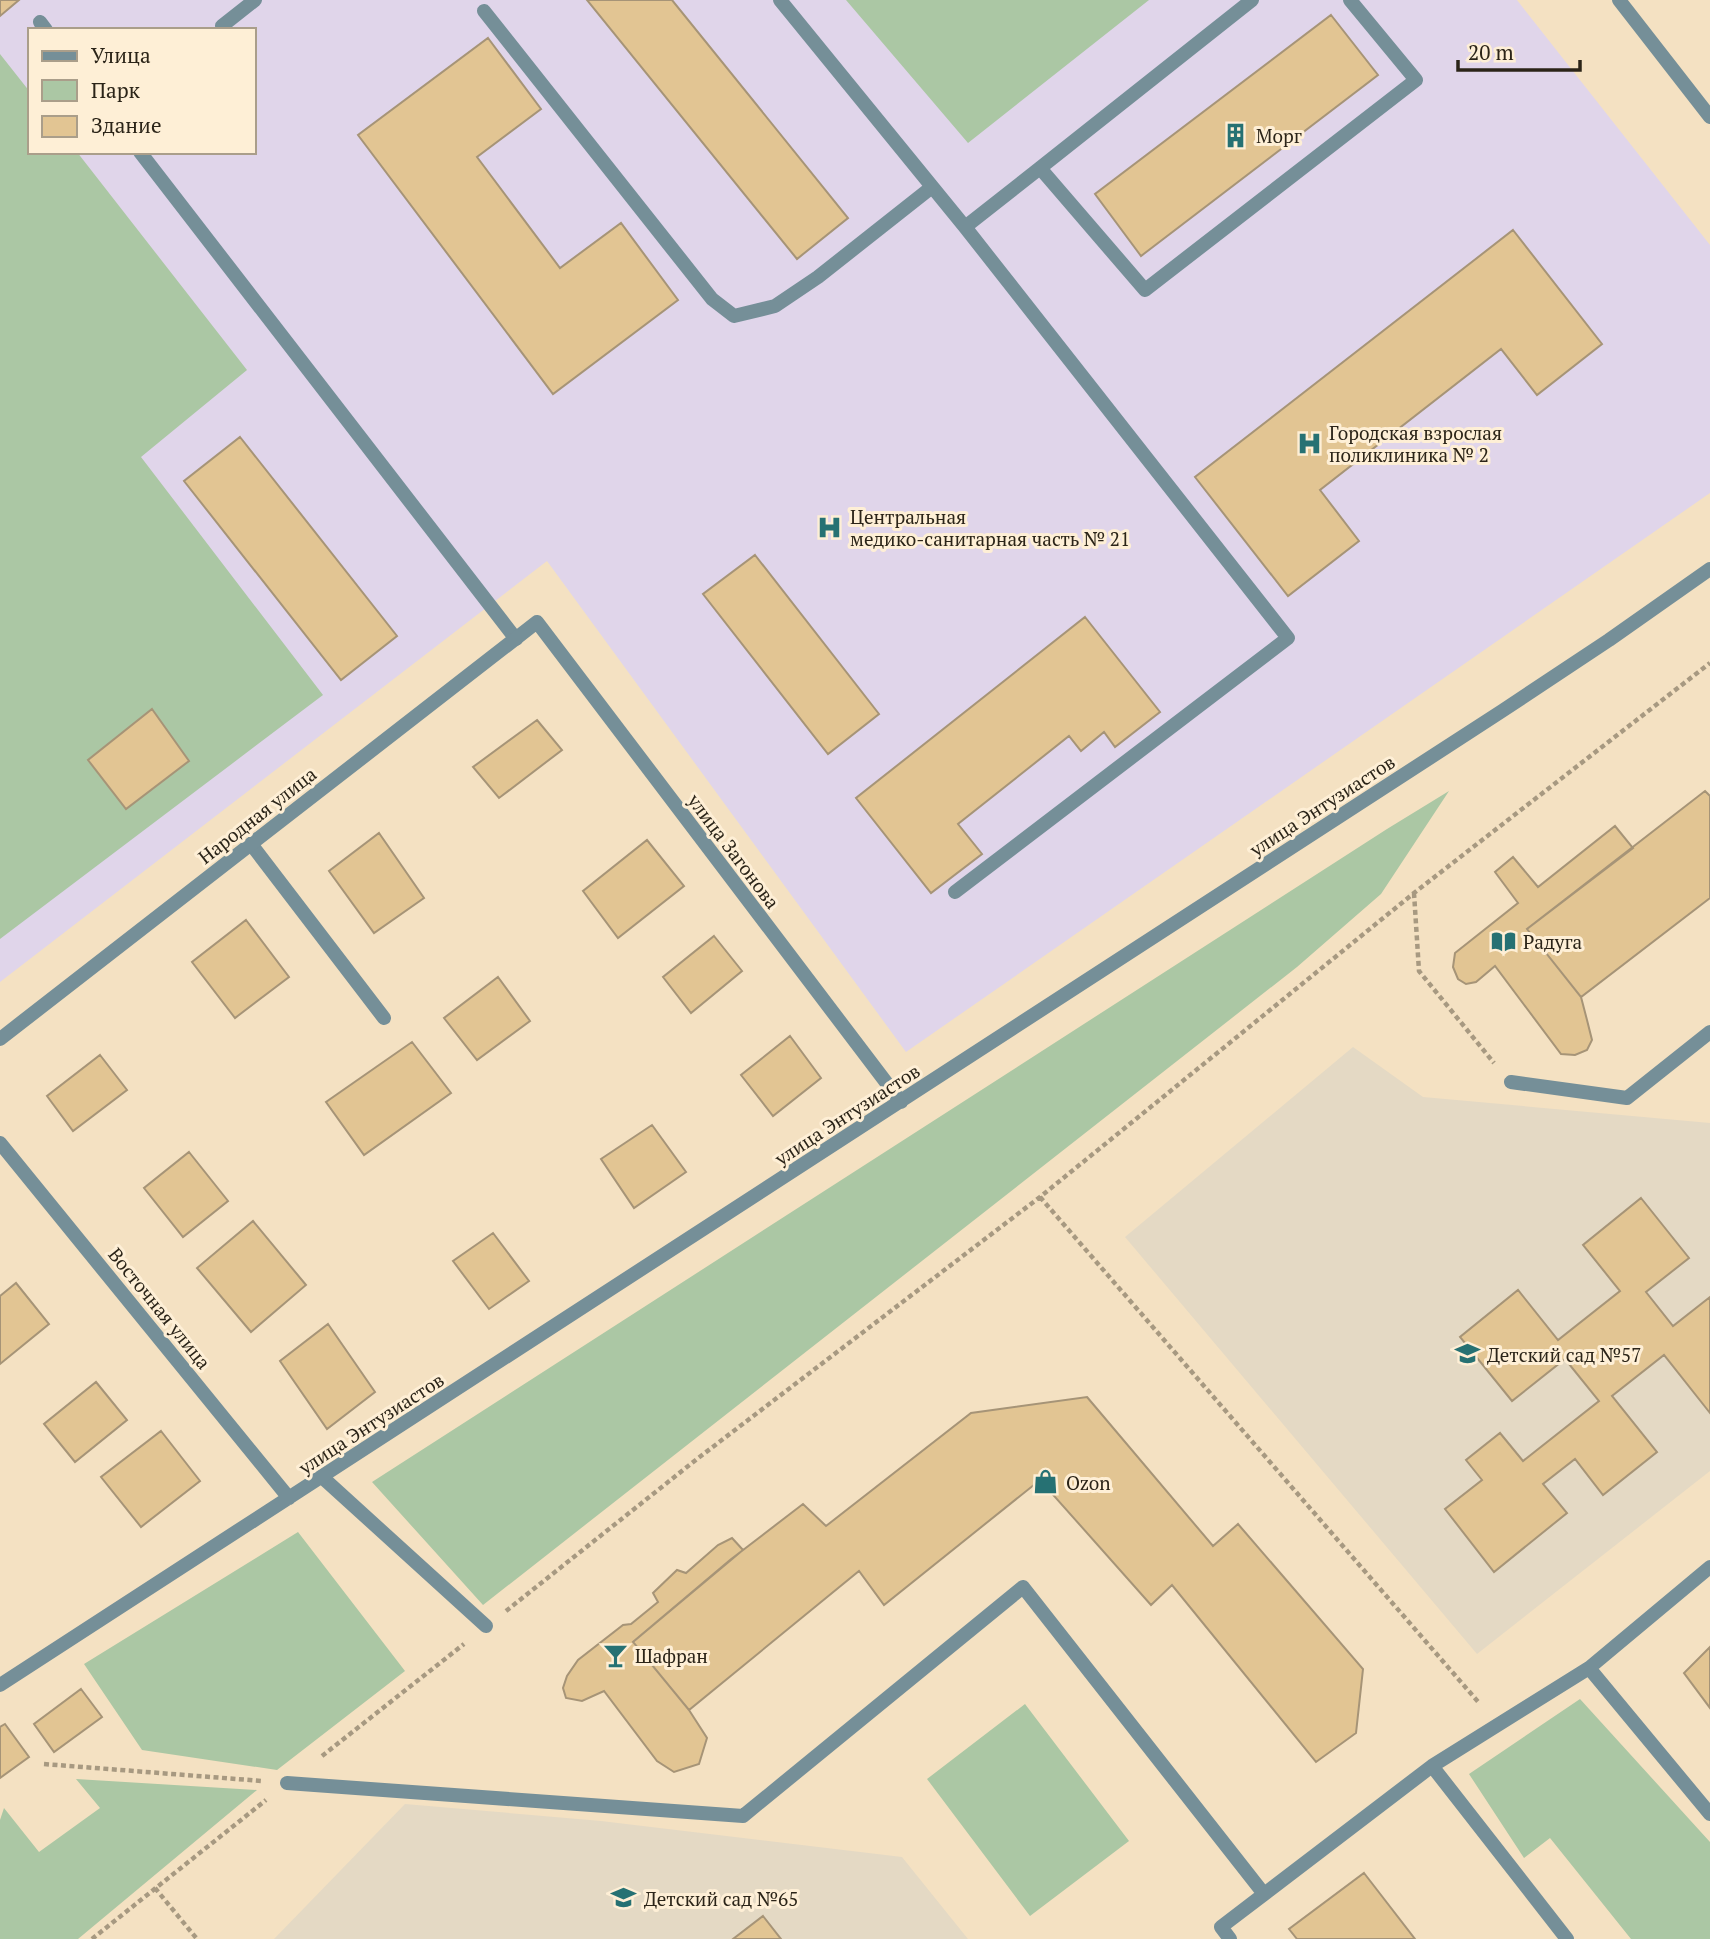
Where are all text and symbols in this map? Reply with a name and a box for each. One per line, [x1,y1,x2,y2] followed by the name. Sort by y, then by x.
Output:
[28,28,256,154] legend
[1458,28,1580,72] scale bar
[1468,38,1514,66] text: 20 m
[91,41,151,69] text: Улица
[91,76,141,104] text: Парк
[91,111,162,139] text: Здание
[1222,121,1250,149] building icon: Морг
[1256,123,1302,148] place label: Морг
[1329,420,1502,467] place label: Городская взрослая поликлиника № 2
[1295,429,1323,457] hospital icon: Городская взрослая поликлиника № 2
[850,504,1130,551] place label: Центральная медико-санитарная часть № 21
[816,513,844,541] hospital icon: Центральная медико-санитарная часть № 21
[1244,749,1399,862] street label: улица Энтузиастов
[193,761,322,869] street label: Народная улица
[682,788,786,914] street label: улица Загонова
[1489,927,1517,955] library icon: Радуга
[1523,929,1583,954] place label: Радуга
[769,1058,924,1171] street label: улица Энтузиастов
[103,1242,217,1374] street label: Восточная улица
[1453,1340,1481,1368] school or university icon: Детский сад №57
[1487,1342,1641,1367] place label: Детский сад №57
[293,1367,448,1480] street label: улица Энтузиастов
[1032,1468,1060,1496] shop icon: Ozon
[1066,1470,1111,1495] place label: Ozon
[601,1641,629,1669] bar icon: Шафран
[635,1643,708,1668] place label: Шафран
[610,1884,638,1912] school or university icon: Детский сад №65
[644,1886,798,1911] place label: Детский сад №65

